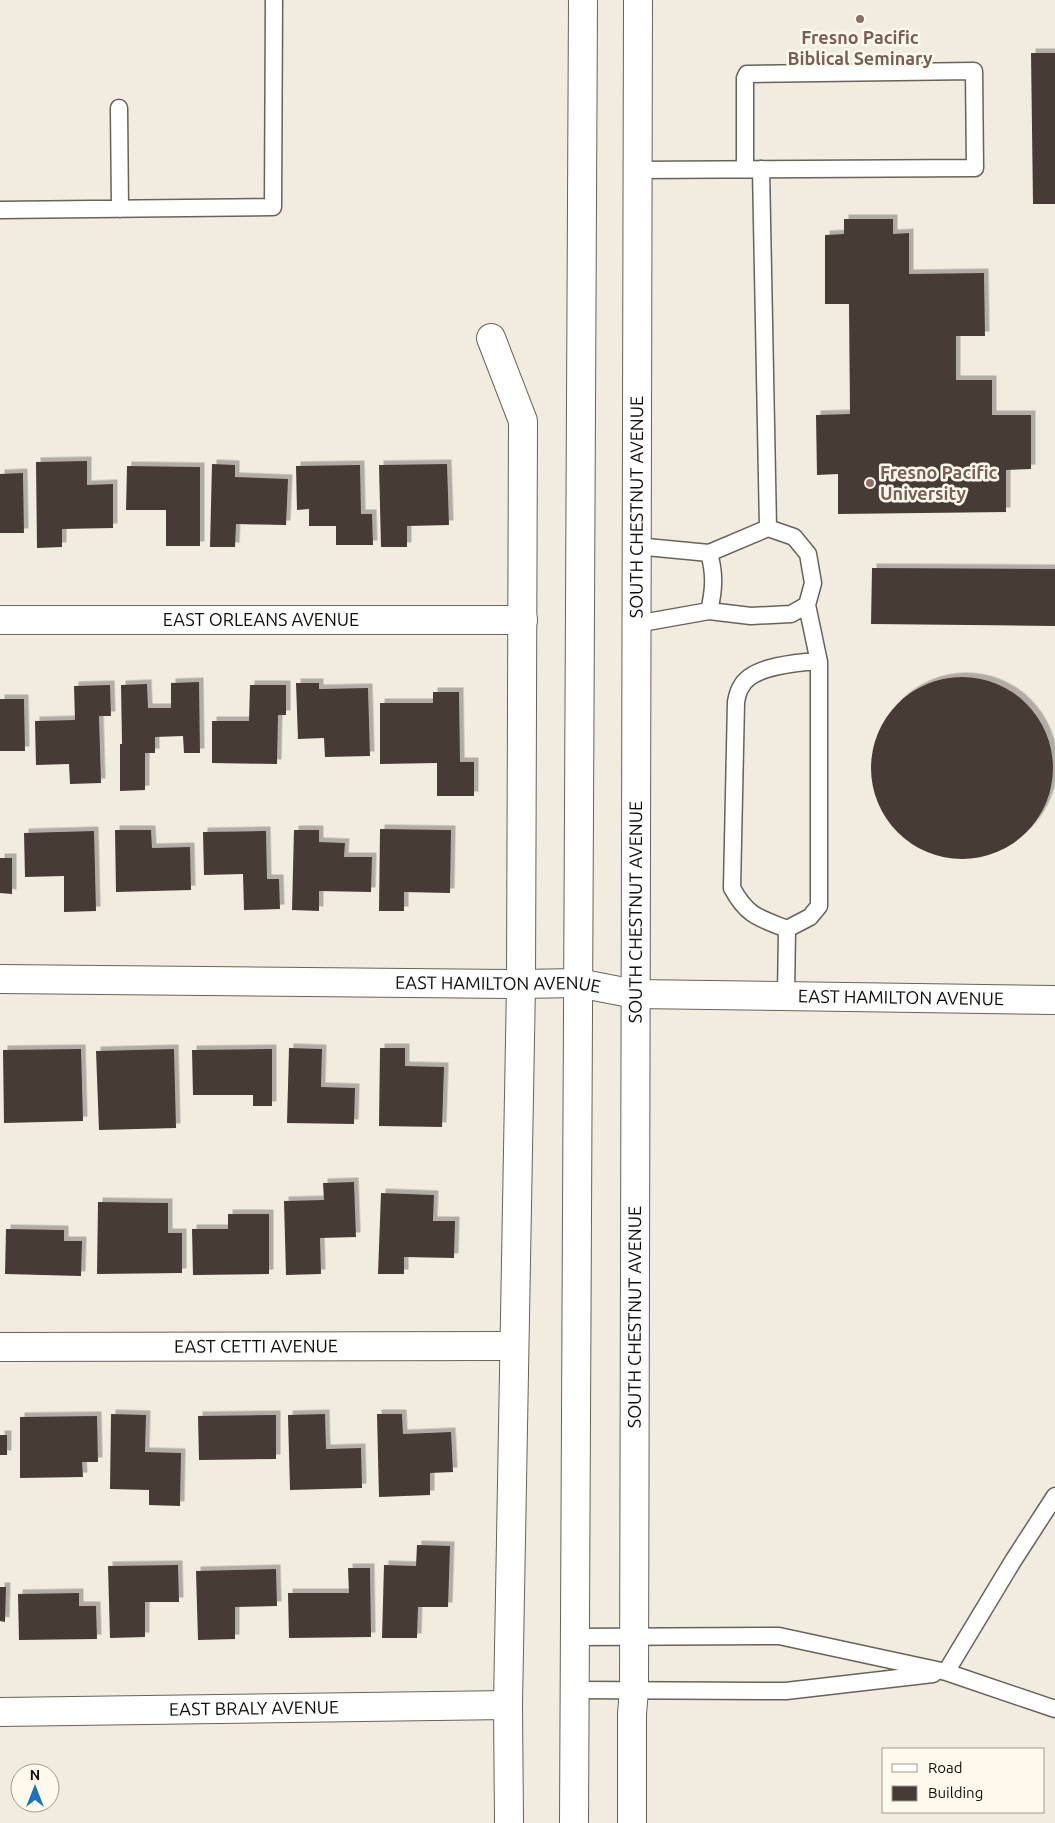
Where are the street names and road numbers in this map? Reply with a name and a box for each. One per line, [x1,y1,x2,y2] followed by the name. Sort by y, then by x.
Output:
[626,396,646,618] street label: SOUTH CHESTNUT AVENUE
[163,609,359,629] street label: EAST ORLEANS AVENUE
[625,801,645,1023] street label: SOUTH CHESTNUT AVENUE
[395,972,603,996] street label: EAST HAMILTON AVENUE
[798,985,1004,1008] street label: EAST HAMILTON AVENUE
[624,1206,644,1428] street label: SOUTH CHESTNUT AVENUE
[174,1335,338,1356] street label: EAST CETTI AVENUE
[169,1696,339,1719] street label: EAST BRALY AVENUE

